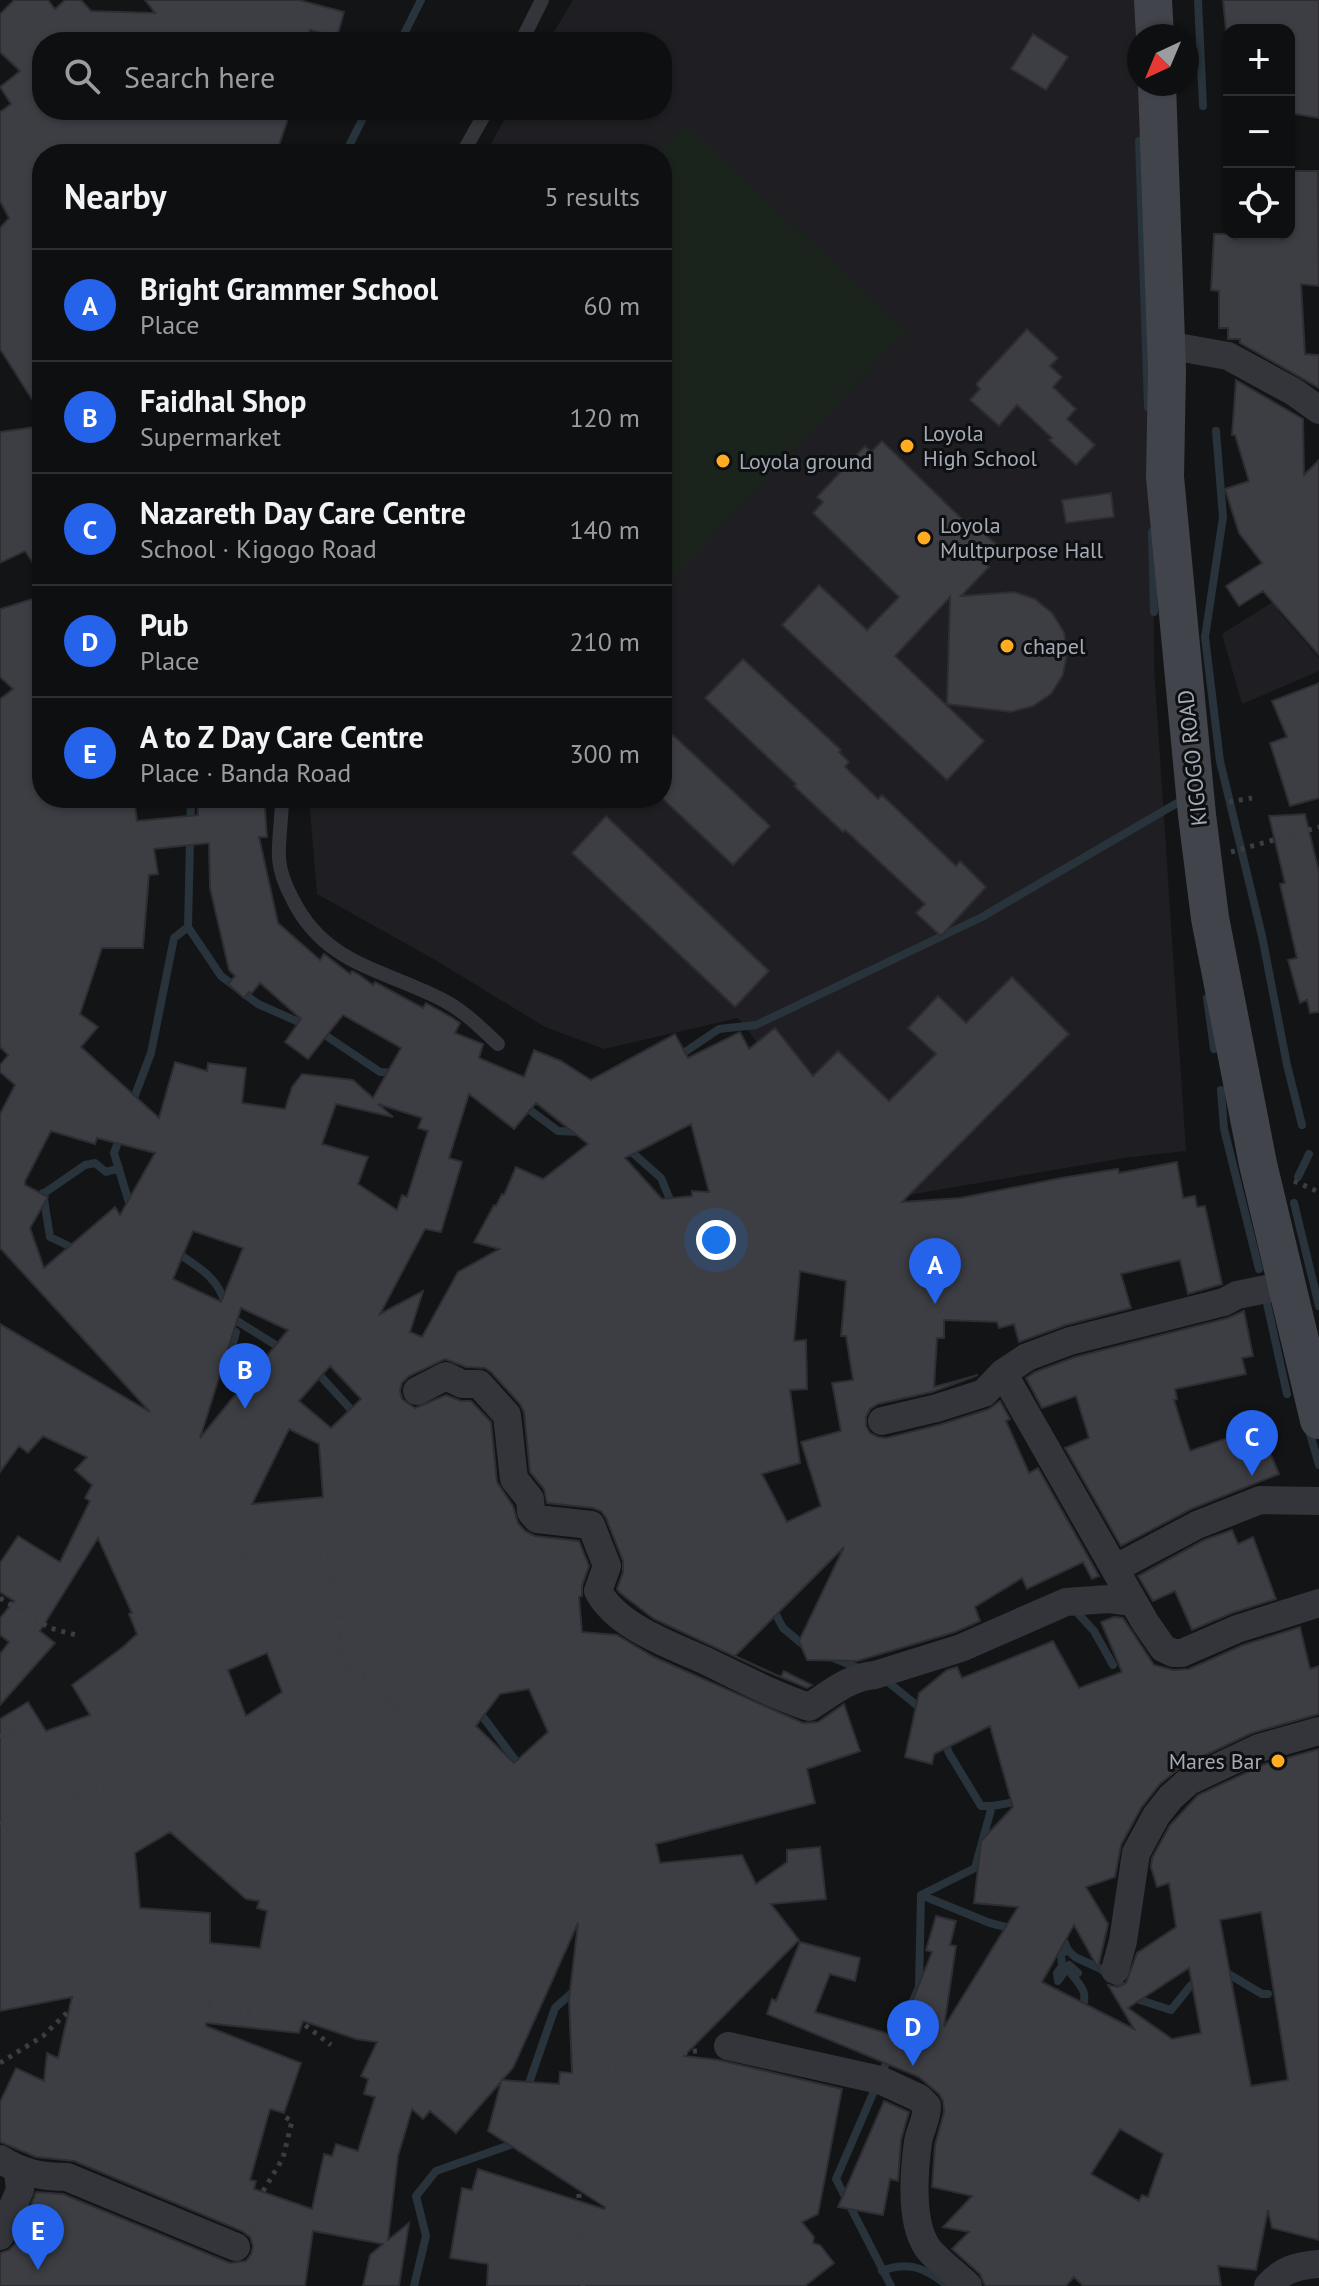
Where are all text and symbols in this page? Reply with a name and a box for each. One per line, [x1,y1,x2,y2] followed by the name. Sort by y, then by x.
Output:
[1127,24,1199,96] north arrow
[1223,24,1295,240] map controls
[1223,24,1295,96] button: +
[32,32,672,120] search box
[60,54,104,98] icon: search
[124,57,275,96] text: Search here
[1223,96,1295,168] button: −
[1223,168,1295,240] button: locate
[64,174,166,218] text: Nearby
[545,180,640,213] text: 5 results
[140,269,438,308] text: Bright Grammer School
[82,289,98,322] text: A
[584,289,640,322] text: 60 m
[140,308,199,341] text: Place
[140,381,307,420] text: Faidhal Shop
[82,401,98,434] text: B
[569,401,640,434] text: 120 m
[923,419,1038,472] place label: Loyola High School
[140,420,281,453] text: Supermarket
[898,437,916,455] marker: Loyola High School
[739,447,872,475] place label: Loyola ground
[714,452,732,470] marker: Loyola ground
[140,493,466,532] text: Nazareth Day Care Centre
[940,511,1104,564] place label: Loyola Multpurpose Hall
[83,513,97,546] text: C
[569,513,640,546] text: 140 m
[915,529,933,547] marker: Loyola Multpurpose Hall
[140,532,377,565] text: School · Kigogo Road
[140,605,189,644] text: Pub
[82,625,98,658] text: D
[569,625,640,658] text: 210 m
[1023,632,1086,660] place label: chapel
[998,637,1016,655] marker: chapel
[140,644,199,677] text: Place
[1171,689,1213,827] street label: KIGOGO ROAD
[140,717,424,756] text: A to Z Day Care Centre
[83,737,97,770] text: E
[569,737,640,770] text: 300 m
[140,756,351,789] text: Place · Banda Road
[696,1220,736,1260] your location
[909,1238,961,1304] pin: A
[219,1343,271,1409] pin: B
[1226,1410,1278,1476] pin: C
[1169,1747,1263,1775] place label: Mares Bar
[1269,1752,1287,1770] marker: Mares Bar
[887,2000,939,2066] pin: D
[12,2204,64,2270] pin: E

